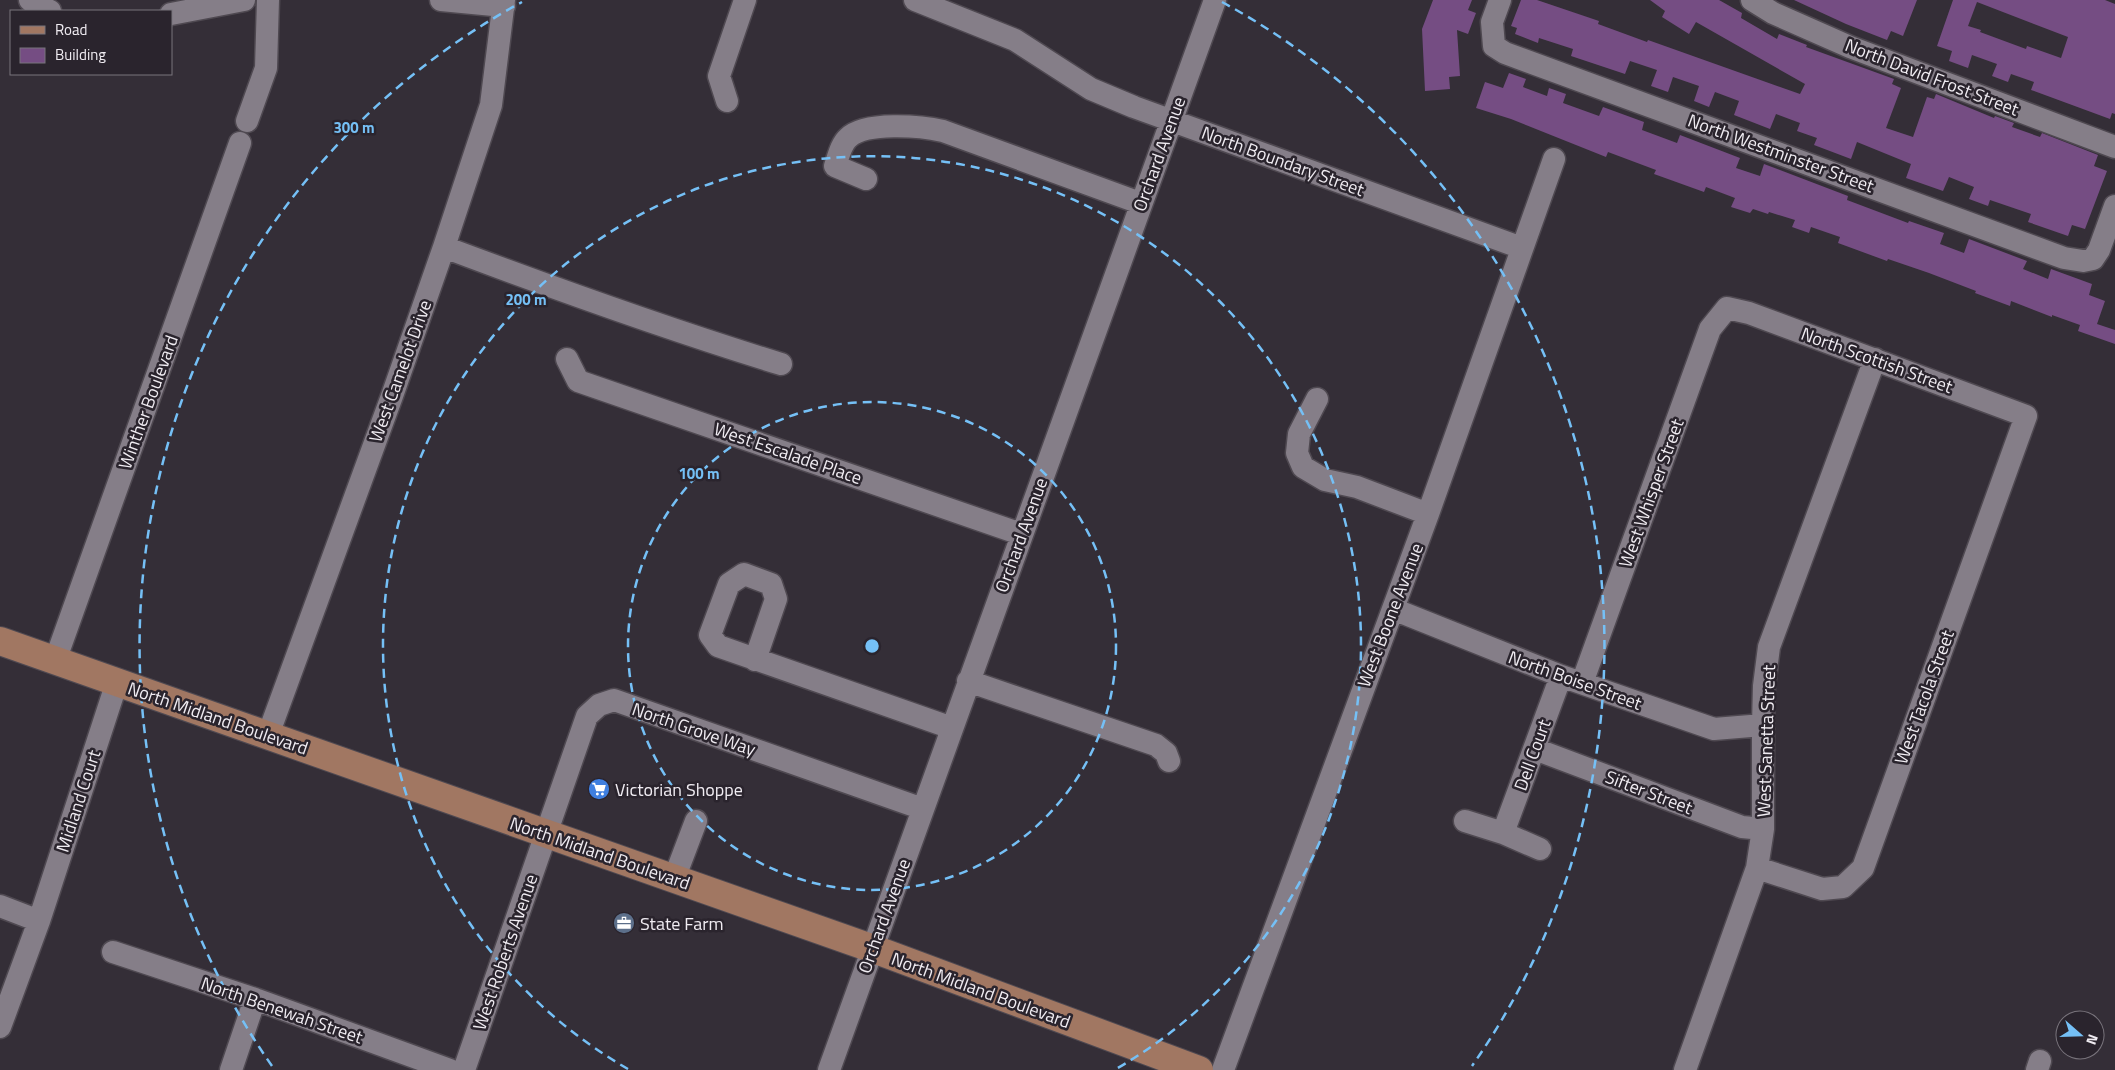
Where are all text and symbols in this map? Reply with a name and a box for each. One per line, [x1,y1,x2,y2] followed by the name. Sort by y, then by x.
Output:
[10,10,172,75] legend
[55,18,87,41] text: Road
[1841,31,2023,123] street label: North David Frost Street
[55,43,106,66] text: Building
[1126,93,1192,215] street label: Orchard Avenue
[1684,107,1878,199] street label: North Westminster Street
[333,116,375,139] text: 300 m
[1198,119,1369,203] street label: North Boundary Street
[505,288,547,311] text: 200 m
[362,296,438,446] street label: West Camelot Drive
[1797,320,1957,400] street label: North Scottish Street
[111,331,185,473] street label: Winther Boulevard
[1612,414,1691,571] street label: West Whisper Street
[710,415,866,491] street label: West Escalade Place
[678,462,720,485] text: 100 m
[988,474,1054,596] street label: Orchard Avenue
[1350,539,1430,691] street label: West Boone Avenue
[1887,625,1961,768] street label: West Tacola Street
[863,637,881,655] centre of rings
[1505,643,1646,717] street label: North Boise Street
[1750,663,1782,818] street label: West Sanetta Street
[124,674,312,762] street label: North Midland Boulevard
[629,695,760,763] street label: North Grove Way
[1507,715,1558,794] street label: Dell Court
[49,746,107,856] street label: Midland Court
[1601,763,1697,821] street label: Sifter Street
[615,776,743,803] place label: Victorian Shoppe
[587,777,611,801] supermarket icon: Victorian Shoppe
[506,809,694,897] street label: North Midland Boulevard
[851,855,917,977] street label: Orchard Avenue
[466,870,544,1034] street label: West Roberts Avenue
[640,910,723,937] place label: State Farm
[612,911,636,935] office icon: State Farm
[888,945,1074,1035] street label: North Midland Boulevard
[198,970,367,1051] street label: North Benewah Street
[2055,1010,2105,1060] north arrow
[2081,1031,2104,1048] text: N

